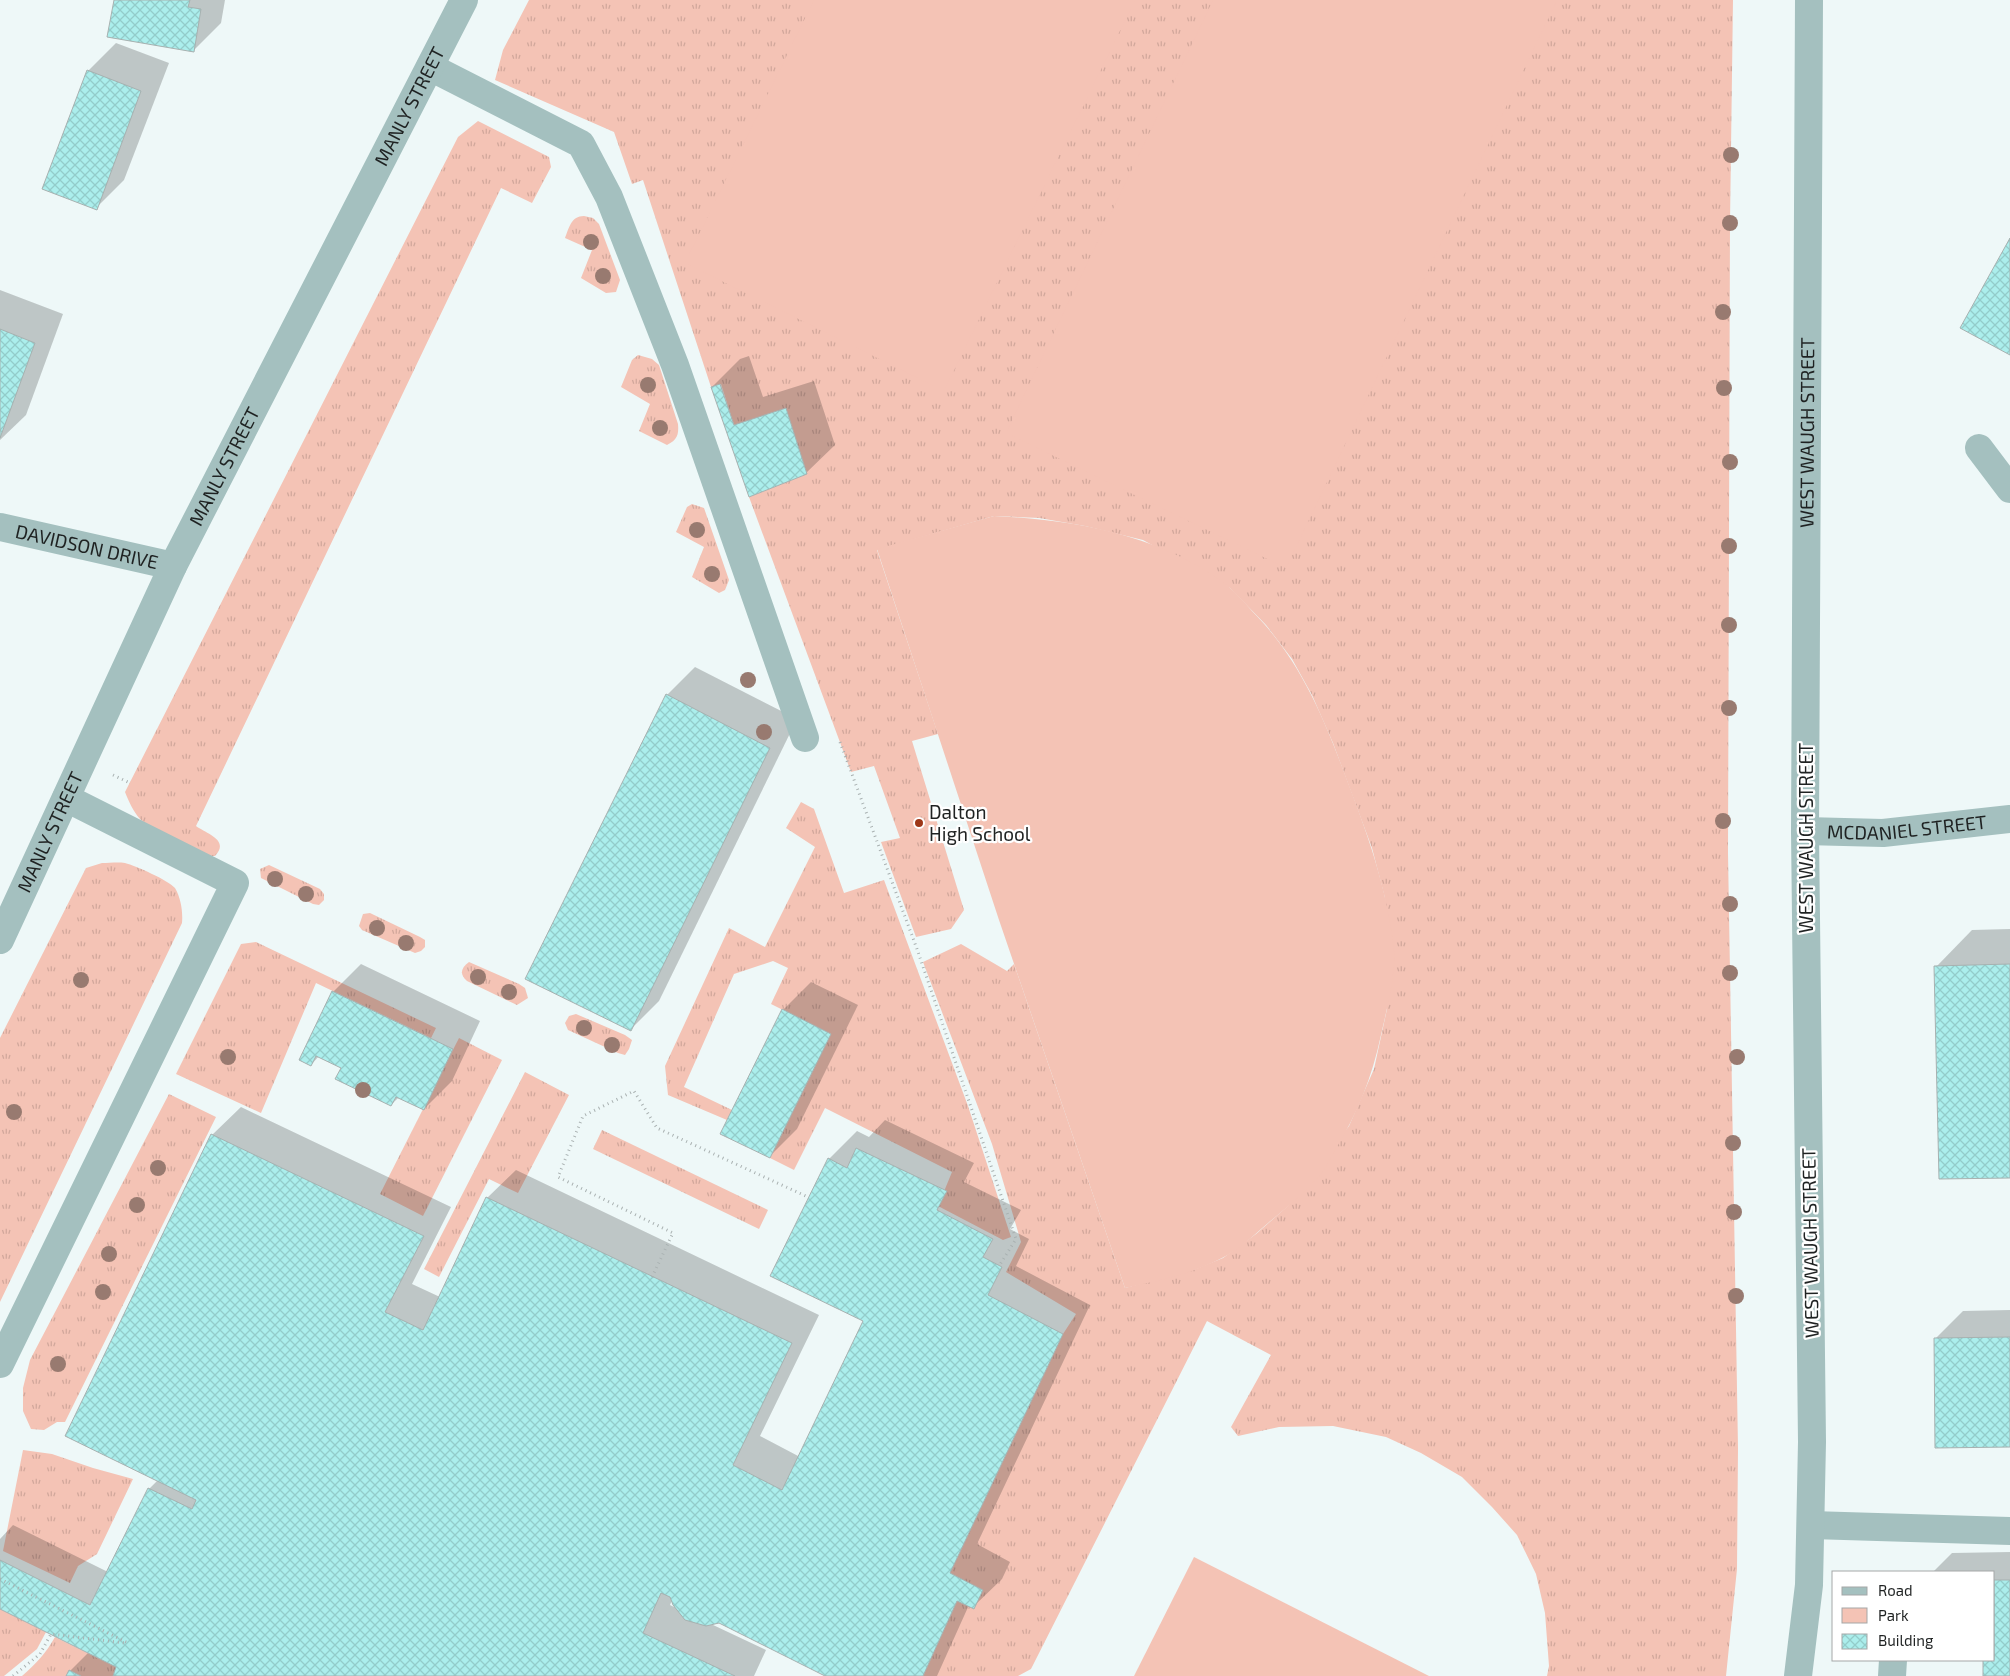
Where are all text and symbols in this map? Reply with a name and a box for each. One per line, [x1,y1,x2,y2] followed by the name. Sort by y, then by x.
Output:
[369,43,449,169] street label: MANLY STREET
[1794,337,1818,528] street label: WEST WAUGH STREET
[184,403,264,529] street label: MANLY STREET
[13,519,160,573] street label: DAVIDSON DRIVE
[1794,743,1817,933] street label: WEST WAUGH STREET
[12,768,87,896] street label: MANLY STREET
[929,800,1031,845] place label: Dalton High School
[1827,810,1988,844] street label: MCDANIEL STREET
[913,817,925,829] marker: Dalton High School
[1796,1148,1823,1338] street label: WEST WAUGH STREET
[1832,1571,1995,1661] legend
[1878,1581,1913,1599] text: Road
[1878,1606,1909,1624] text: Park
[1878,1631,1934,1649] text: Building

